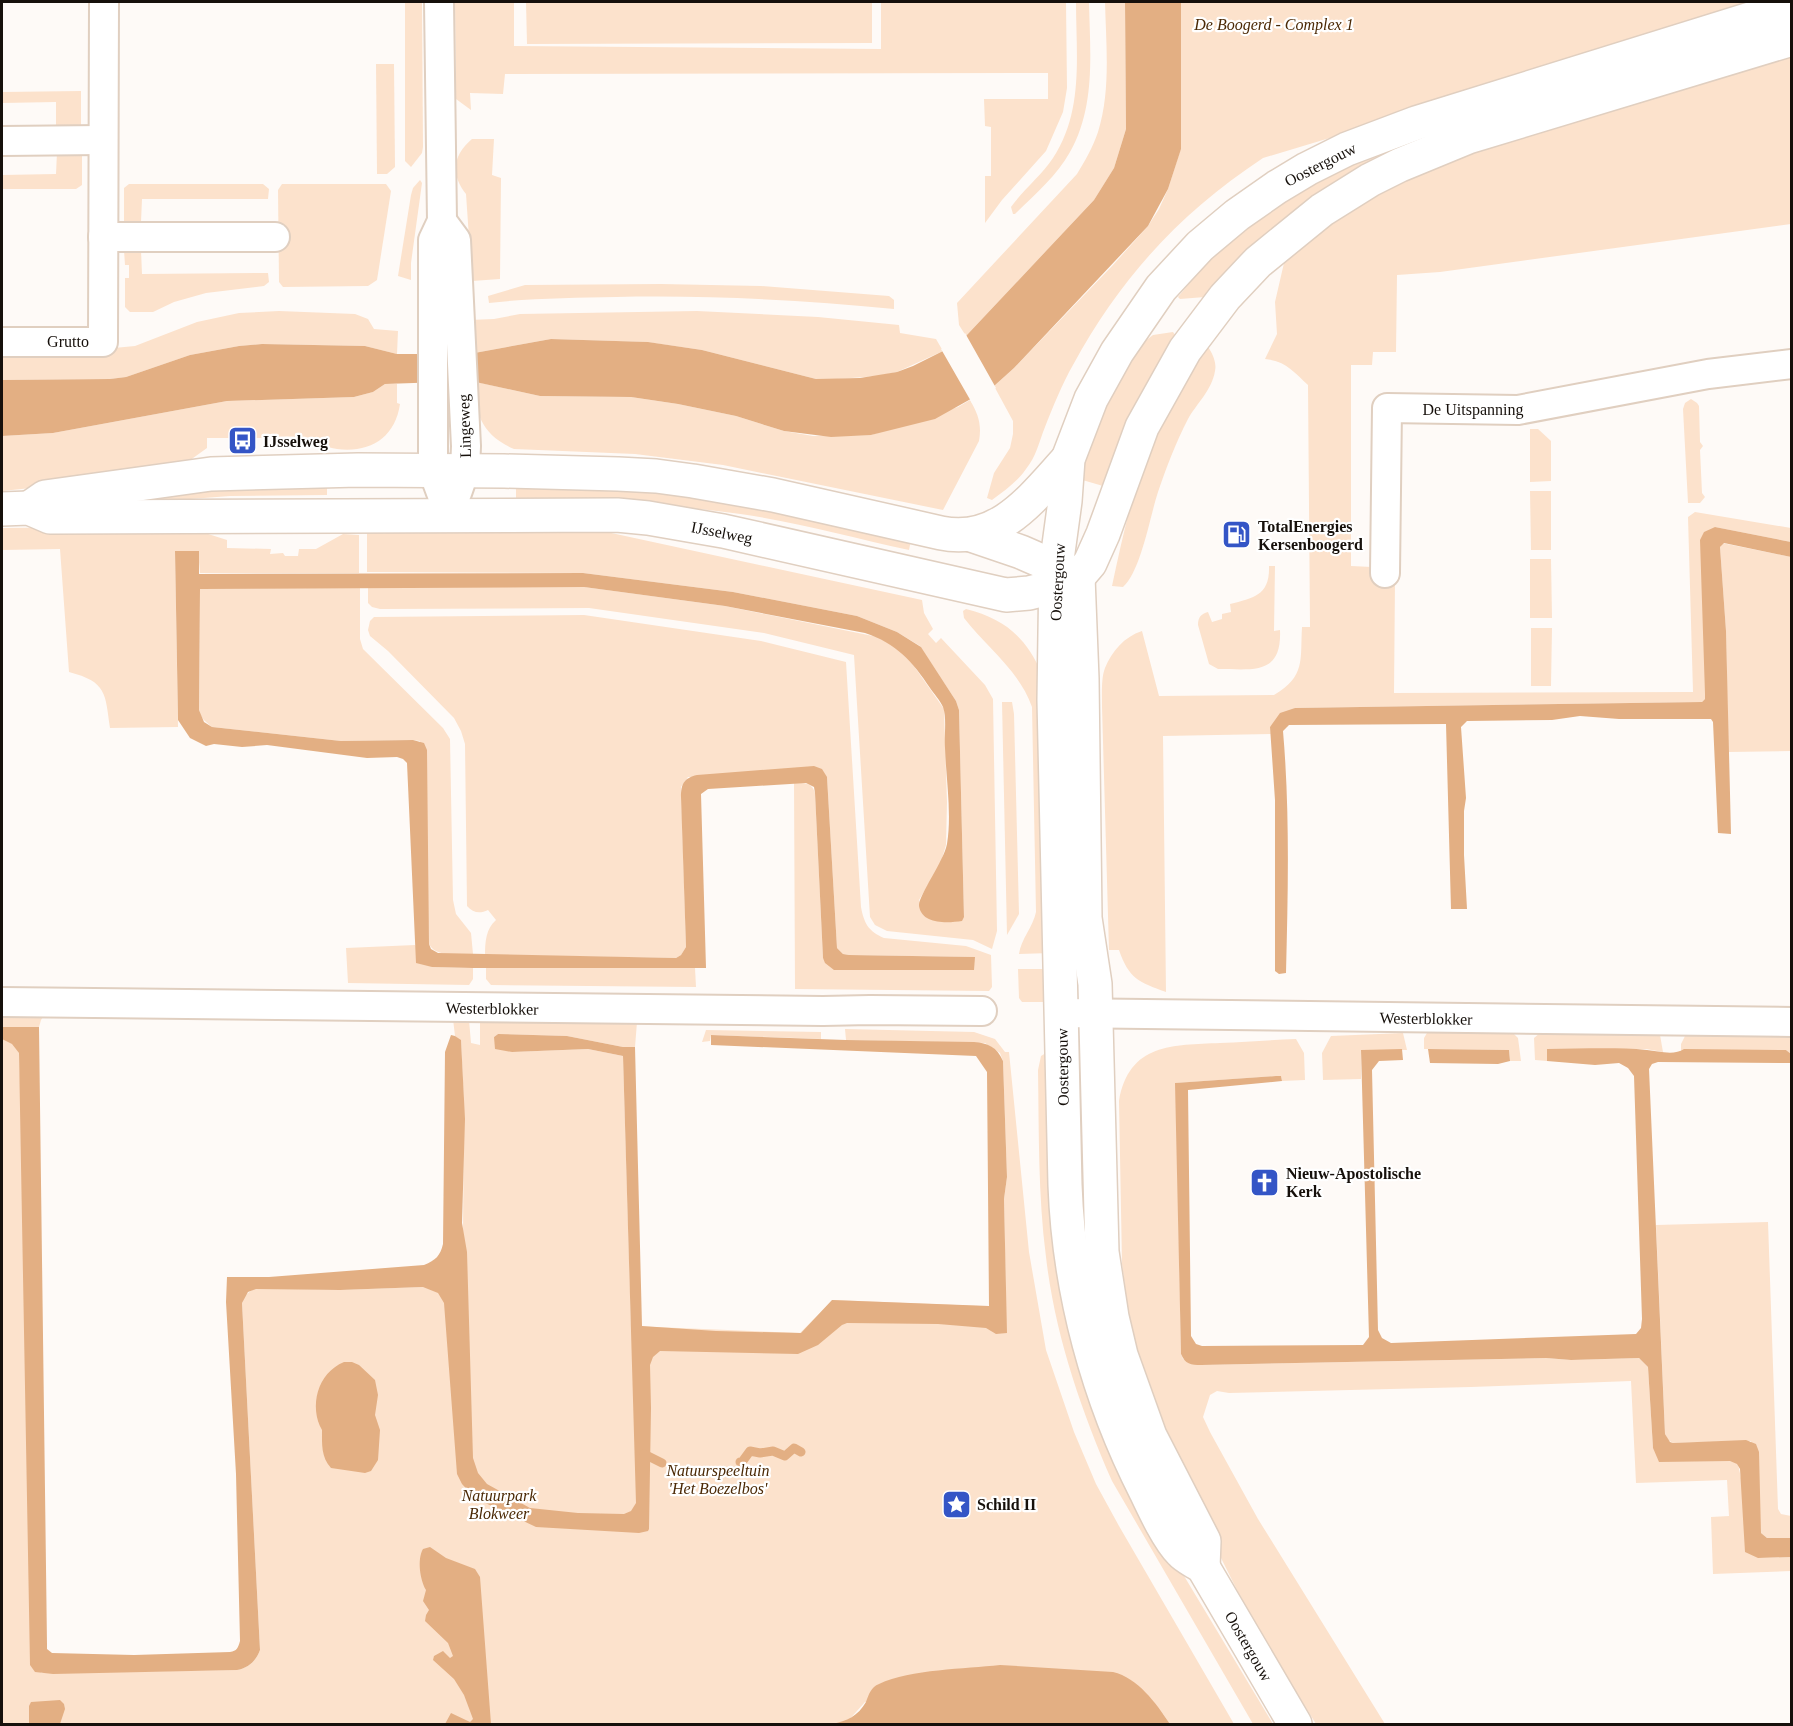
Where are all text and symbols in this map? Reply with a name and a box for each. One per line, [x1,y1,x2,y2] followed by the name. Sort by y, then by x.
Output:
[1193,16,1354,34] park label: De Boogerd - Complex 1
[1282,139,1360,191] street label: Oostergouw
[47,333,89,350] street label: Grutto
[455,394,475,458] street label: Lingeweg
[1423,401,1523,419] street label: De Uitspanning
[226,425,258,457] bus stop icon: IJsselweg
[263,433,328,451] place label: IJsselweg
[690,518,754,548] street label: IJsselweg
[1258,518,1363,554] place label: TotalEnergies Kersenboogerd
[1221,519,1253,551] fuel station icon: TotalEnergies Kersenboogerd
[1047,542,1069,621] street label: Oostergouw
[445,999,539,1018] street label: Westerblokker
[1379,1009,1473,1028] street label: Westerblokker
[1053,1027,1073,1106] street label: Oostergouw
[1286,1165,1421,1200] place label: Nieuw-Apostolische Kerk
[1249,1166,1281,1198] church icon: Nieuw-Apostolische Kerk
[665,1462,770,1497] park label: Natuurspeeltuin 'Het Boezelbos'
[461,1487,537,1522] park label: Natuurpark Blokweer
[940,1488,972,1520] place icon: Schild II
[977,1496,1036,1513] place label: Schild II
[1221,1608,1276,1685] street label: Oostergouw

